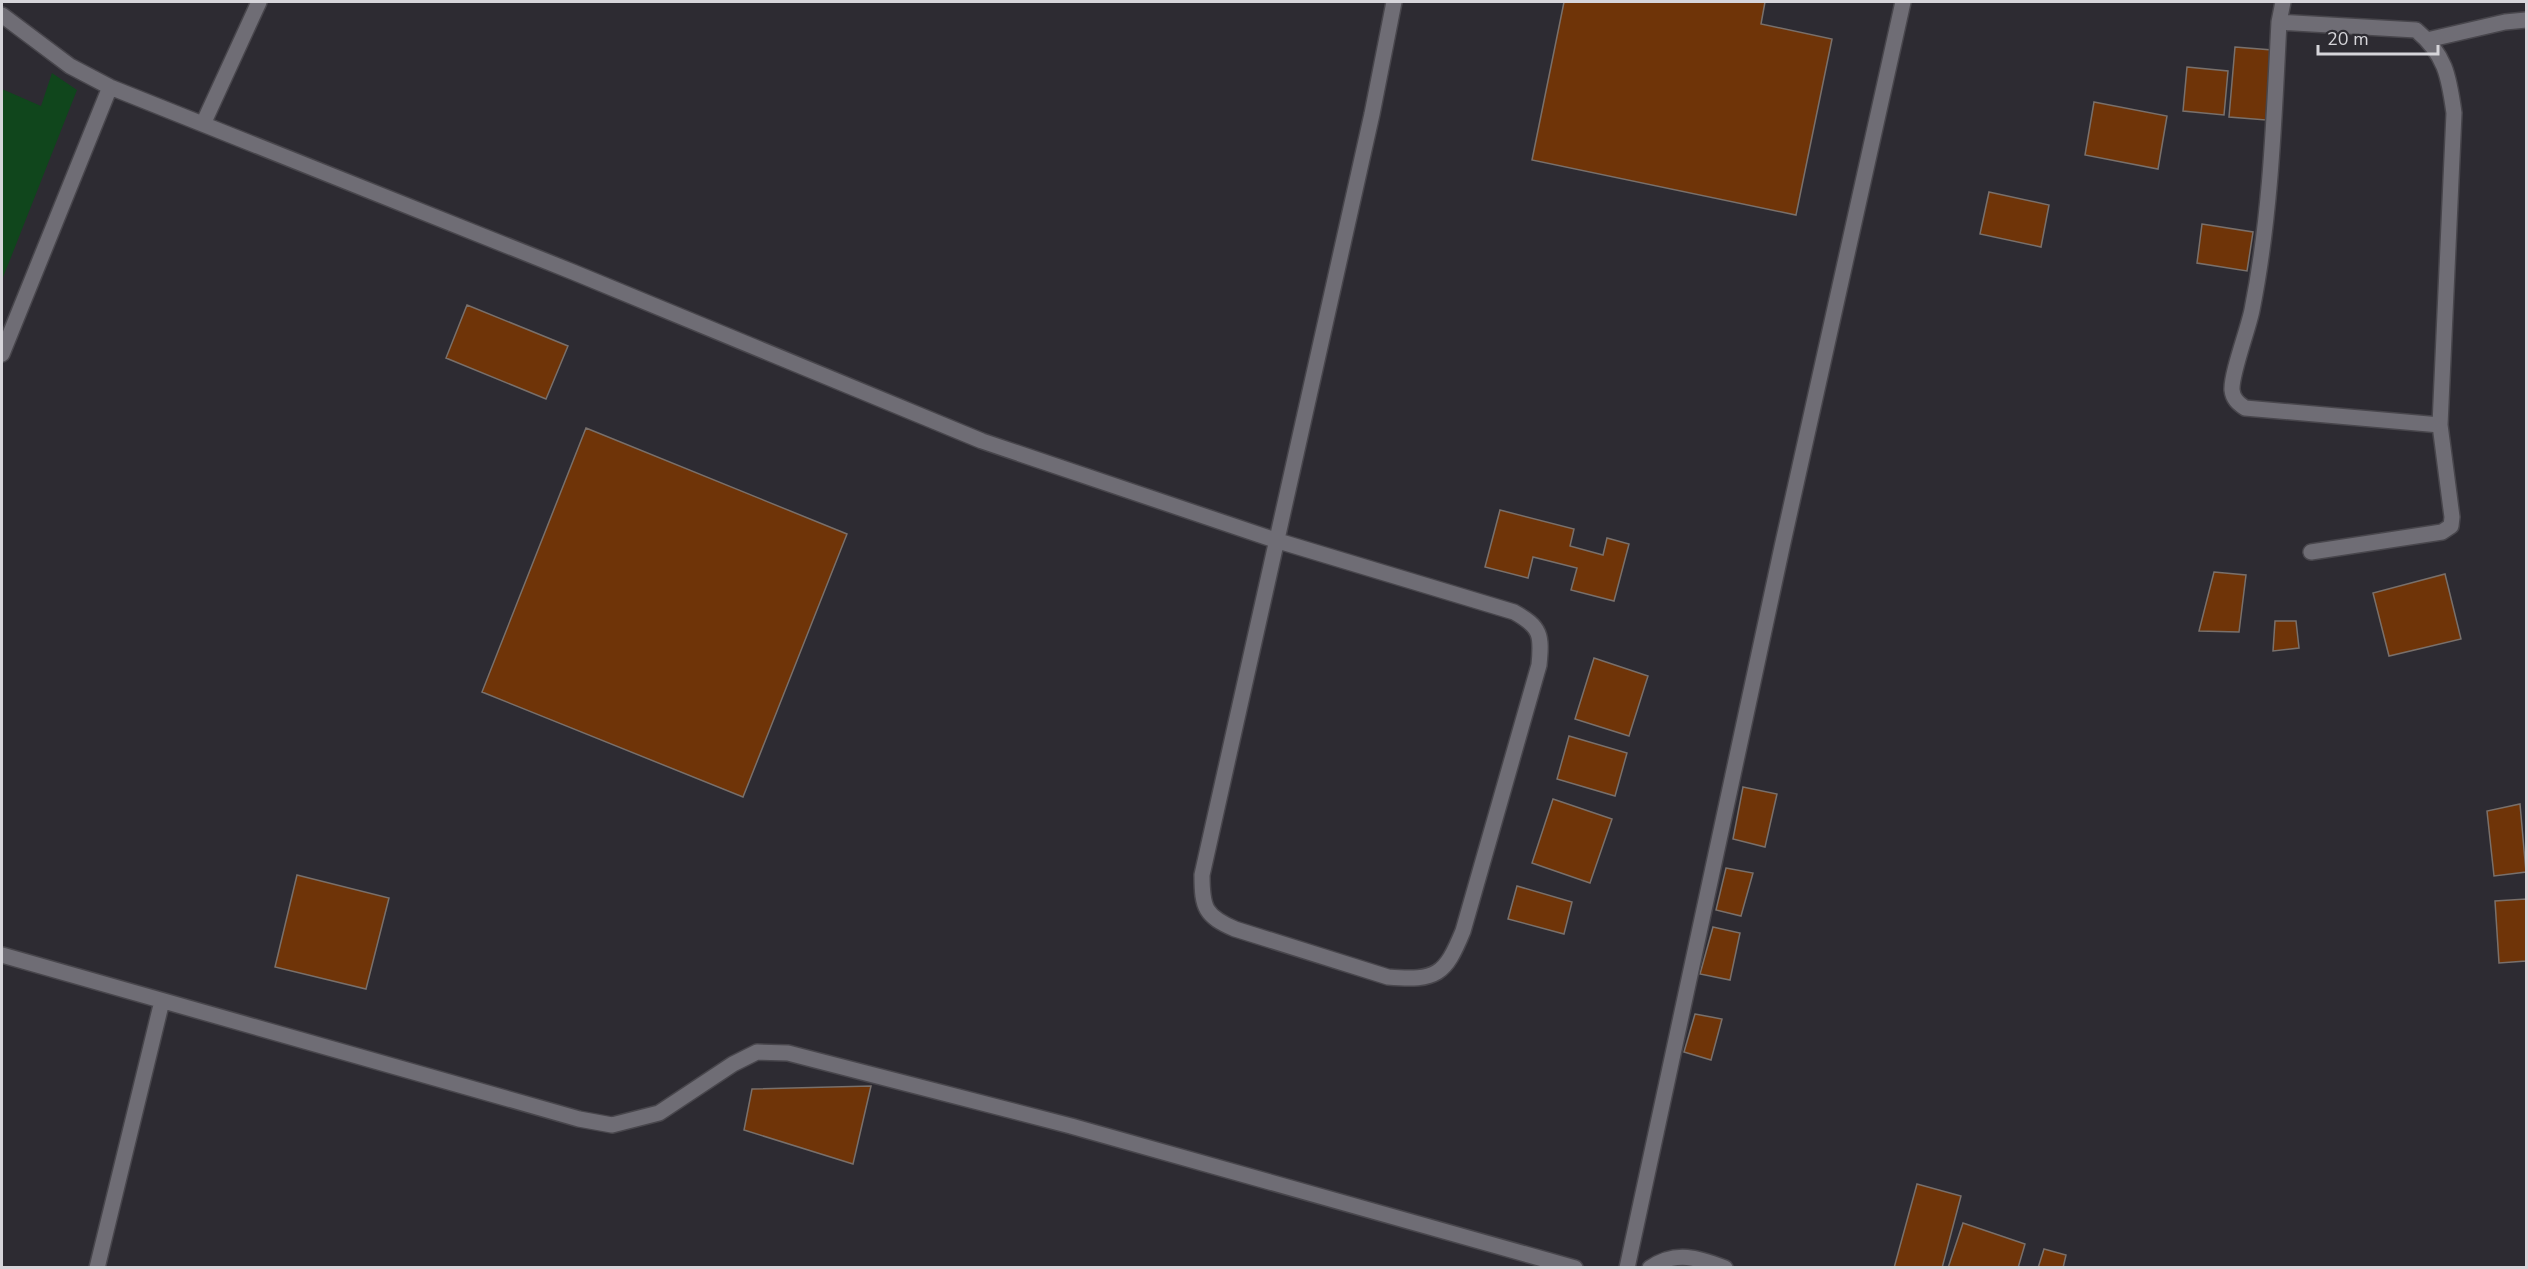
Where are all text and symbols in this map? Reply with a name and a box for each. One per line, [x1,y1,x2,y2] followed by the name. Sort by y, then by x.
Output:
[2318,18,2438,56] scale bar
[2327,27,2369,51] text: 20 m

